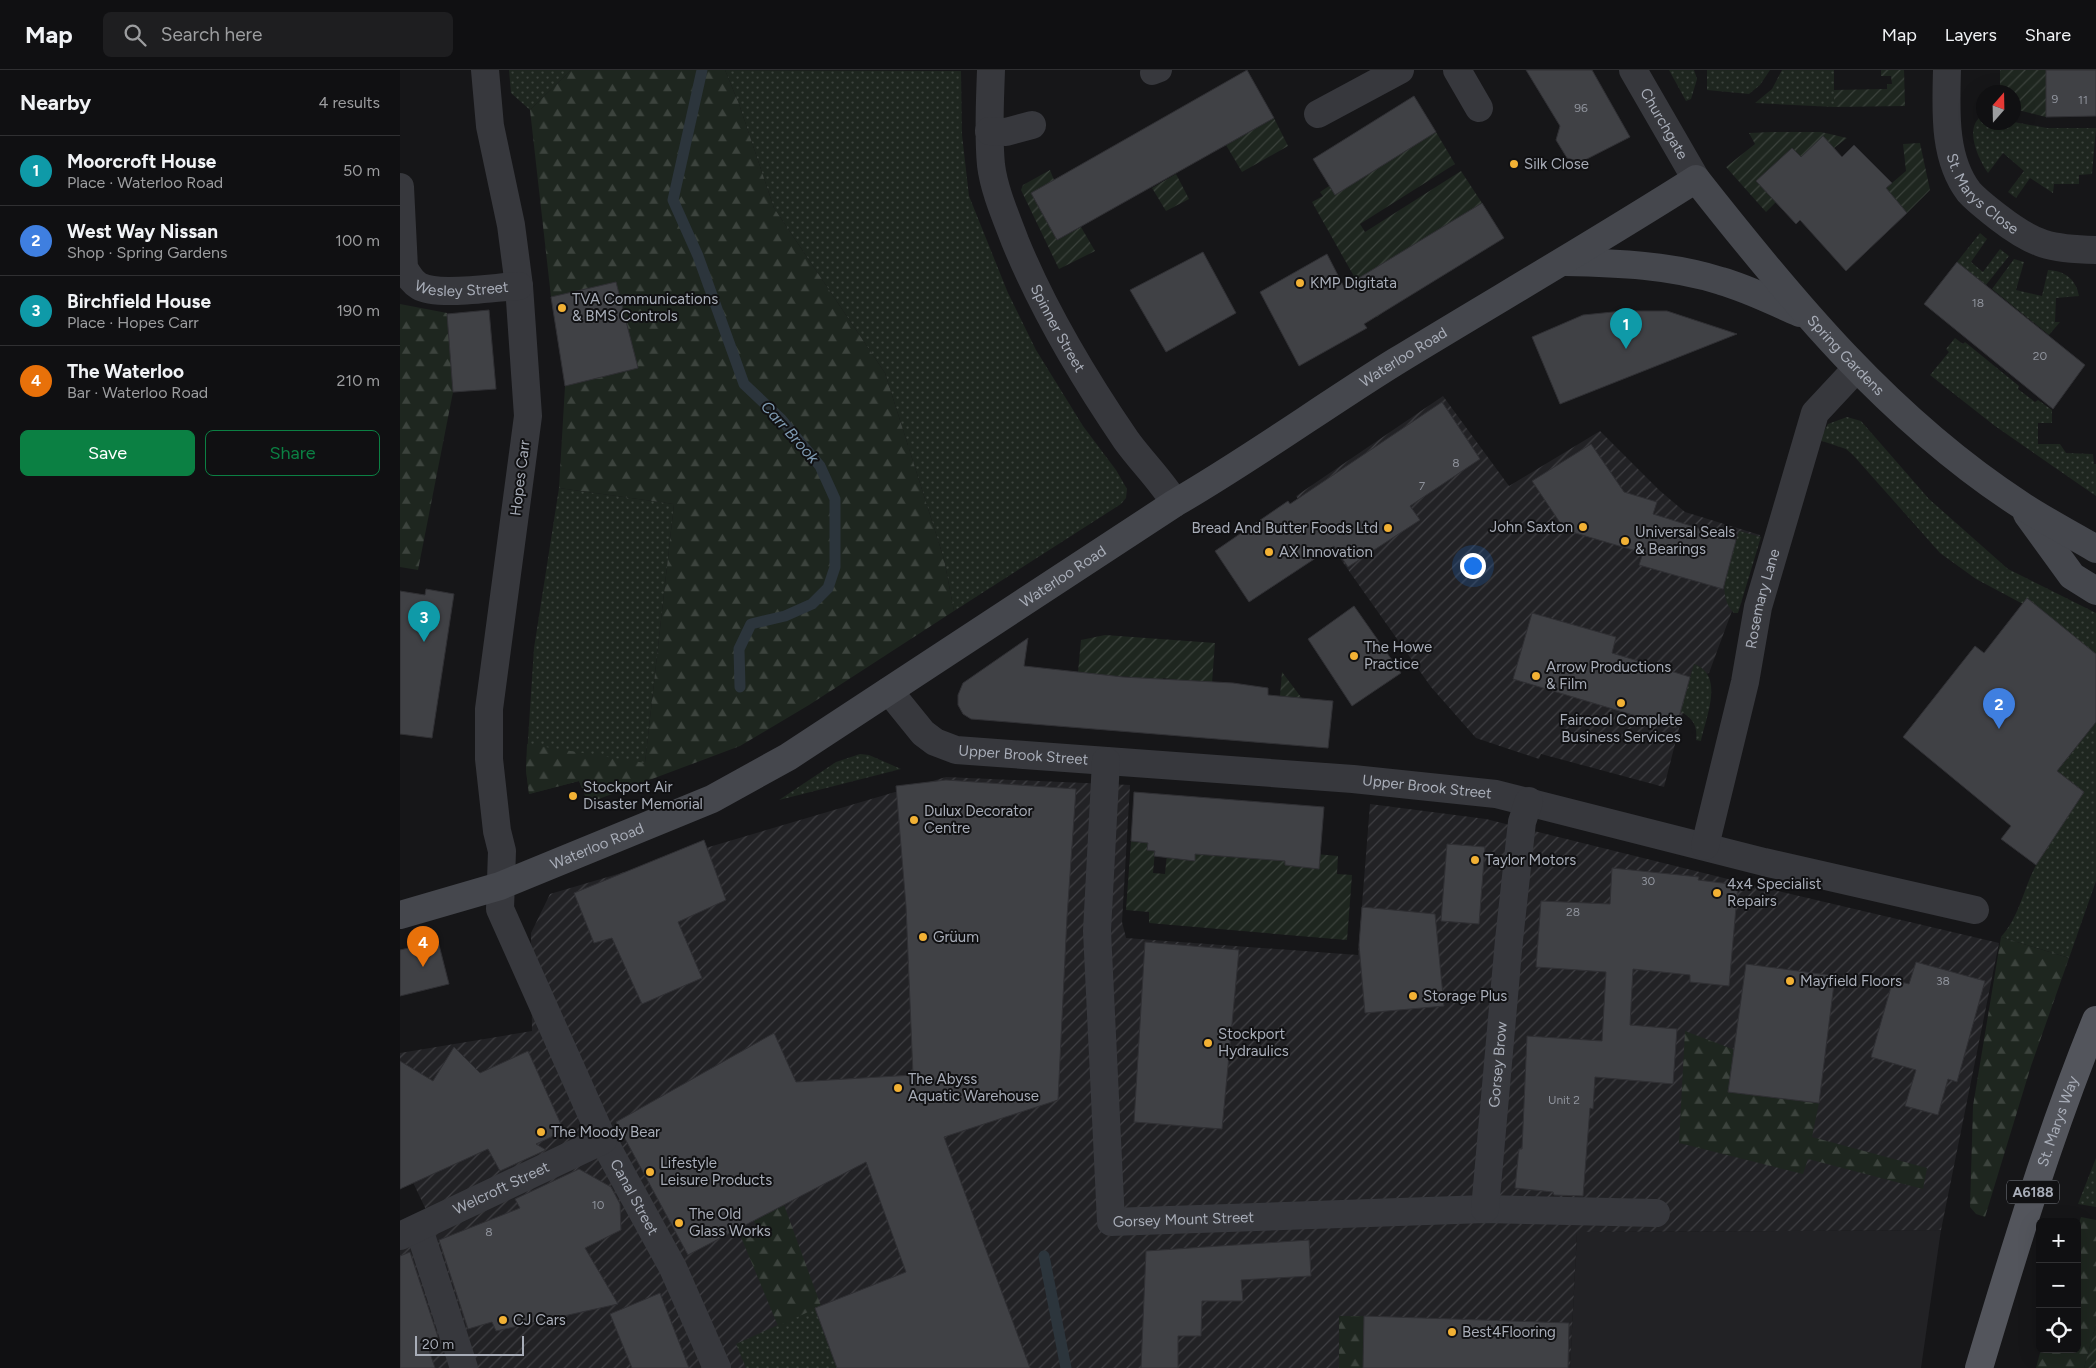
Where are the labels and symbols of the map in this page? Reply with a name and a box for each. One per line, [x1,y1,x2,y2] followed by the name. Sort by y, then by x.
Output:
[1636,85,1692,163] street label: Churchgate
[1976,85,2021,130] north arrow
[2052,92,2059,106] house number: 9
[2078,93,2088,107] house number: 11
[1574,101,1588,115] house number: 96
[1943,151,2022,238] street label: St. Marys Close
[1524,155,1589,173] place label: Silk Close
[1508,158,1520,170] marker: Silk Close
[1310,274,1397,292] place label: KMP Digitata
[412,276,510,300] street label: Wesley Street
[1294,277,1306,289] marker: KMP Digitata
[1027,281,1089,376] street label: Spinner Street
[572,290,718,325] place label: TVA Communications & BMS Controls
[1972,296,1984,310] house number: 18
[556,302,568,314] marker: TVA Communications & BMS Controls
[1610,308,1642,349] pin: 1
[1803,311,1888,399] street label: Spring Gardens
[1356,324,1450,391] street label: Waterloo Road
[2033,349,2048,363] house number: 20
[757,397,824,468] water label: Carr Brook
[506,439,534,517] street label: Hopes Carr
[1452,456,1460,470] house number: 8
[1419,479,1426,493] house number: 7
[1489,518,1573,536] place label: John Saxton
[1191,519,1378,537] place label: Bread And Butter Foods Ltd
[1577,521,1589,533] marker: John Saxton
[1382,522,1394,534] marker: Bread And Butter Foods Ltd
[1635,523,1735,558] place label: Universal Seals & Bearings
[1619,535,1631,547] marker: Universal Seals & Bearings
[1016,542,1109,611] street label: Waterloo Road
[1279,543,1373,561] place label: AX Innovation
[1263,546,1275,558] marker: AX Innovation
[1742,547,1784,650] street label: Rosemary Lane
[1460,553,1486,579] your location
[408,601,440,642] pin: 3
[1364,638,1432,673] place label: The Howe Practice
[1348,650,1360,662] marker: The Howe Practice
[1546,658,1671,693] place label: Arrow Productions & Film
[1530,670,1542,682] marker: Arrow Productions & Film
[1983,688,2015,729] pin: 2
[1615,697,1627,709] marker: Faircool Complete Business Services
[1559,711,1683,746] place label: Faircool Complete Business Services
[958,741,1089,769] street label: Upper Brook Street
[1361,771,1493,803] street label: Upper Brook Street
[583,778,703,813] place label: Stockport Air Disaster Memorial
[567,790,579,802] marker: Stockport Air Disaster Memorial
[924,802,1033,837] place label: Dulux Decorator Centre
[908,814,920,826] marker: Dulux Decorator Centre
[548,819,646,873] street label: Waterloo Road
[1485,851,1576,869] place label: Taylor Motors
[1469,854,1481,866] marker: Taylor Motors
[1641,874,1655,888] house number: 30
[1727,875,1822,910] place label: 4x4 Specialist Repairs
[1711,887,1723,899] marker: 4x4 Specialist Repairs
[1566,905,1580,919] house number: 28
[407,926,439,967] pin: 4
[933,928,979,946] place label: Grüum
[917,931,929,943] marker: Grüum
[1800,972,1902,990] place label: Mayfield Floors
[1936,974,1950,988] house number: 38
[1784,975,1796,987] marker: Mayfield Floors
[1423,987,1507,1005] place label: Storage Plus
[1407,990,1419,1002] marker: Storage Plus
[1485,1021,1511,1108] street label: Gorsey Brow
[1218,1025,1289,1060] place label: Stockport Hydraulics
[1202,1037,1214,1049] marker: Stockport Hydraulics
[908,1070,1039,1105] place label: The Abyss Aquatic Warehouse
[2034,1073,2082,1169] street label: St. Marys Way
[892,1082,904,1094] marker: The Abyss Aquatic Warehouse
[1548,1093,1580,1107] house number: Unit 2
[551,1123,660,1141] place label: The Moody Bear
[535,1126,547,1138] marker: The Moody Bear
[660,1154,772,1189] place label: Lifestyle Leisure Products
[606,1156,662,1238] street label: Canal Street
[450,1158,552,1219] street label: Welcroft Street
[644,1166,656,1178] marker: Lifestyle Leisure Products
[2007,1180,2059,1204] road number: A6188
[592,1198,605,1212] house number: 10
[689,1205,771,1240] place label: The Old Glass Works
[1112,1208,1255,1231] street label: Gorsey Mount Street
[673,1217,685,1229] marker: The Old Glass Works
[485,1225,493,1239] house number: 8
[513,1311,566,1329] place label: CJ Cars
[497,1314,509,1326] marker: CJ Cars
[1462,1323,1556,1341] place label: Best4Flooring
[1446,1326,1458,1338] marker: Best4Flooring
[415,1333,524,1356] scale bar

